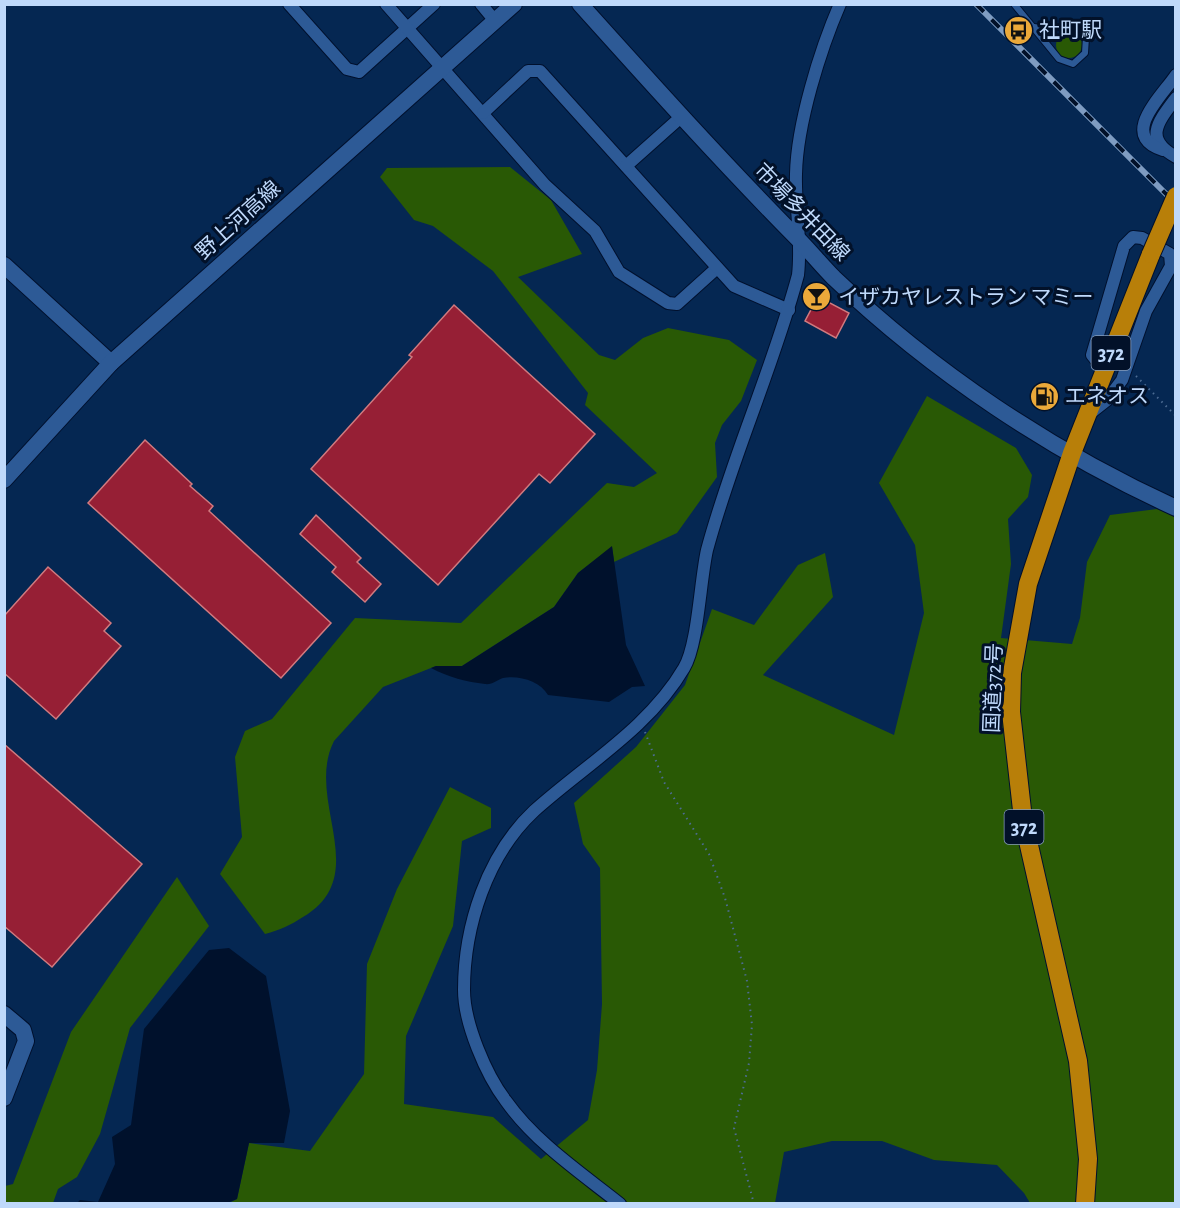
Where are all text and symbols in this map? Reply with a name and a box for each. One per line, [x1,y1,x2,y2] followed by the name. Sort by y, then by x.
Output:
[1002,14,1034,46] bus stop icon: 社町駅
[1039,19,1102,41] place label: 社町駅
[750,159,854,265] street label: 市場多井田線
[192,177,284,263] street label: 野上河高線
[801,281,833,313] bar icon: イザカヤレストラン マミー
[838,287,1093,308] place label: イザカヤレストラン マミー
[1092,336,1130,370] road number: 372
[1028,380,1060,412] fuel station icon: エネオス
[1065,386,1149,407] place label: エネオス
[980,643,1006,733] street label: 国道372号
[1004,810,1044,844] road number: 372

